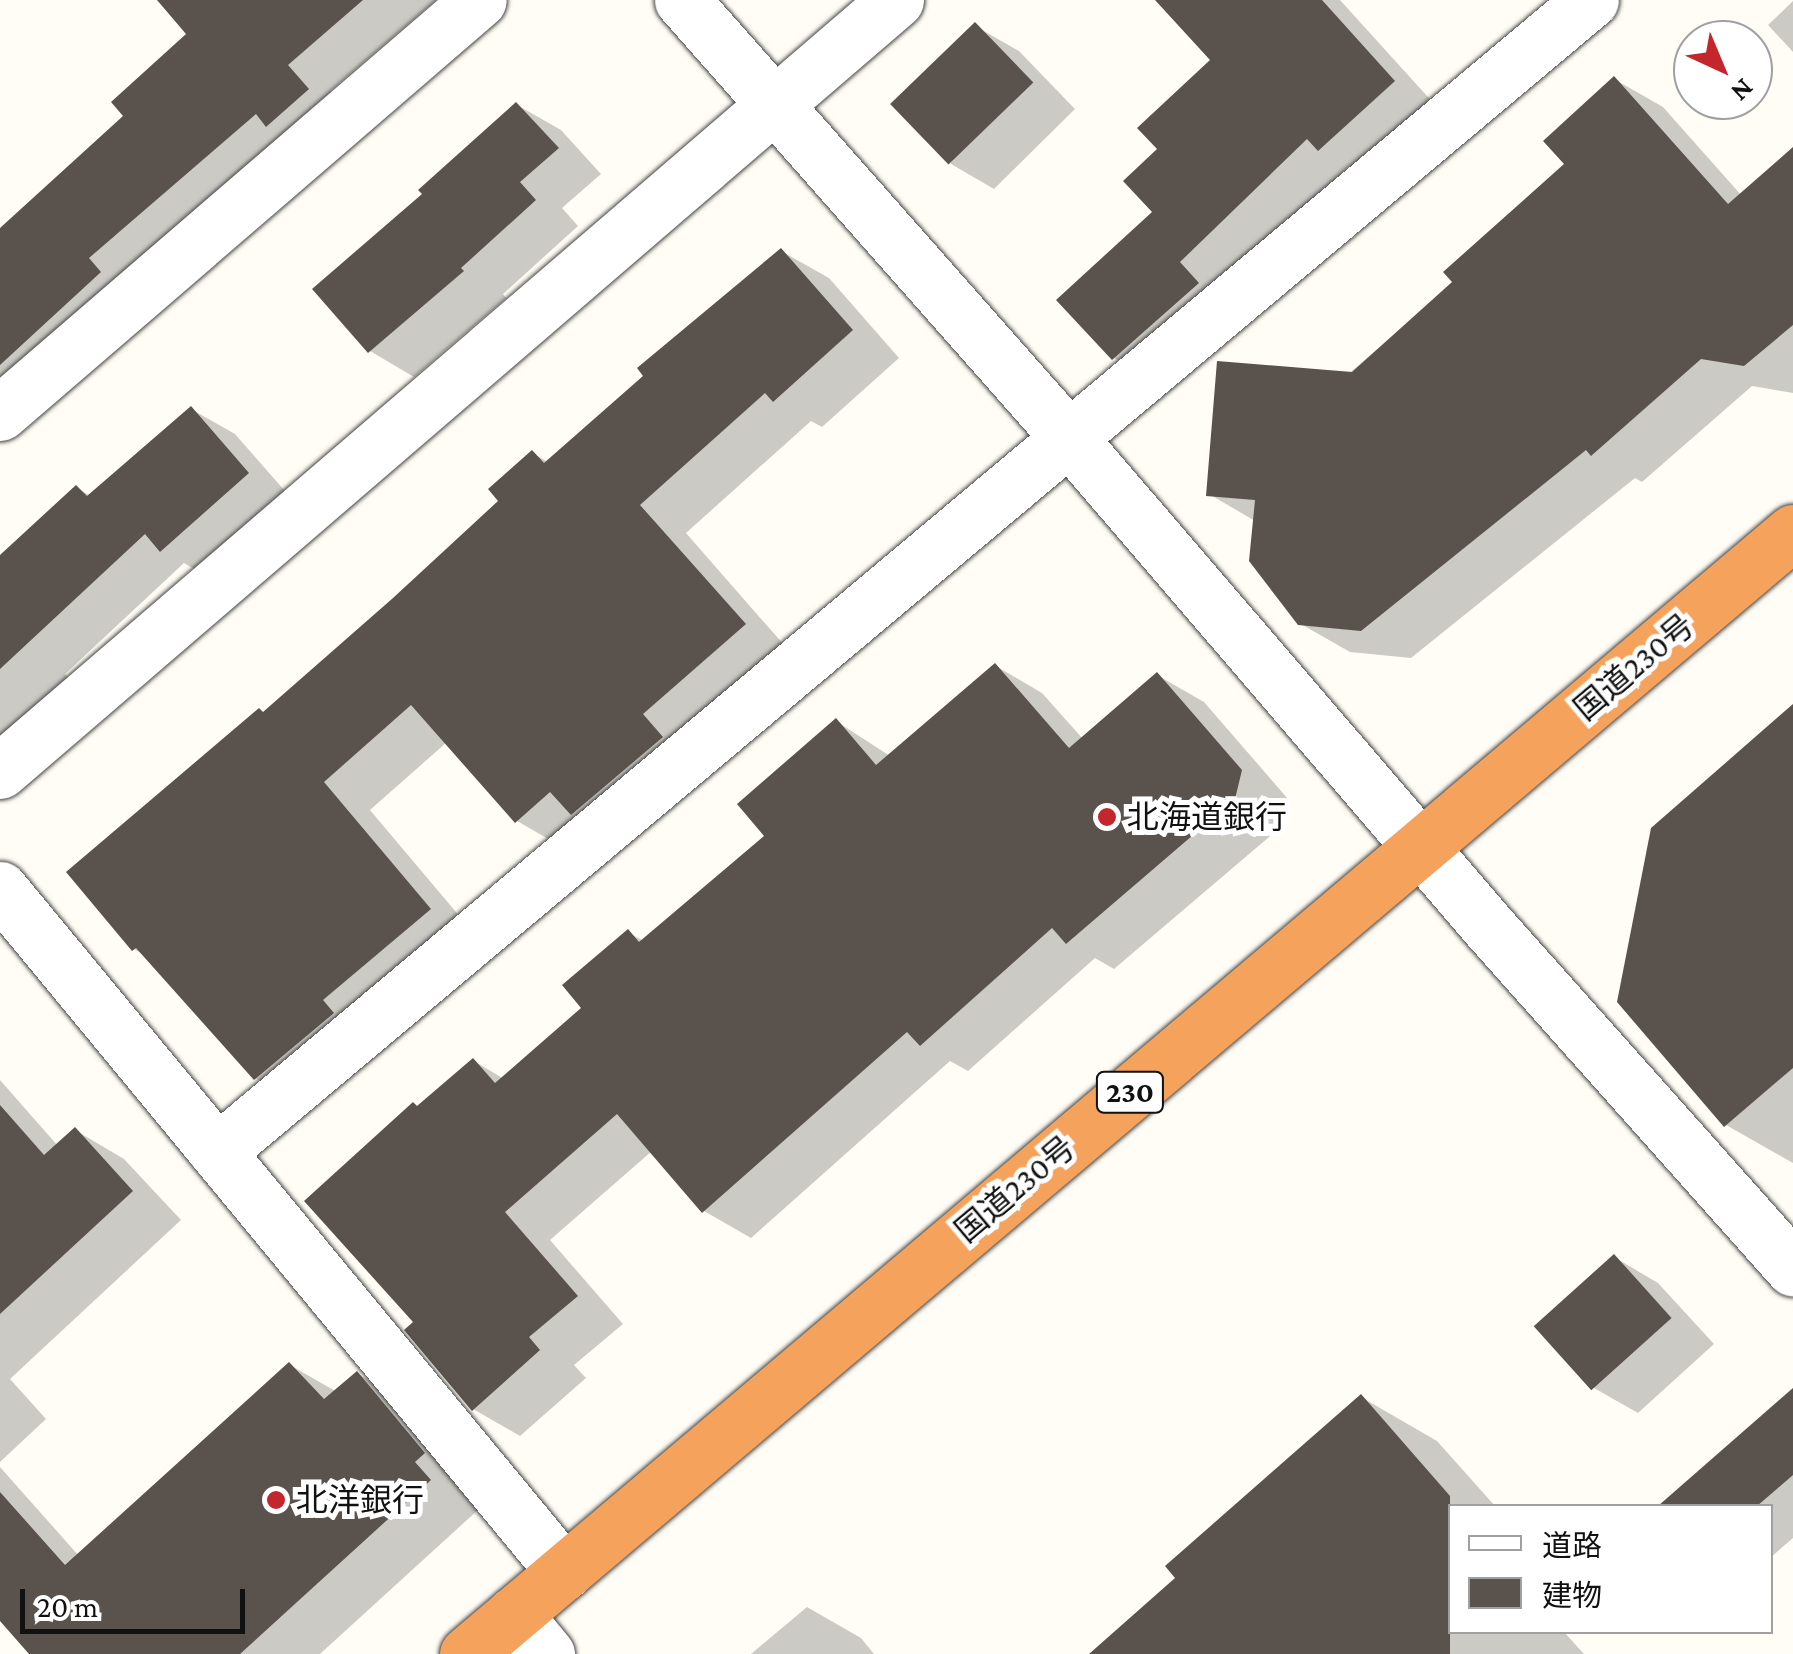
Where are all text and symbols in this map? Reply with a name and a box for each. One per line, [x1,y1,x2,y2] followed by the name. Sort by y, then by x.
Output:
[1673,20,1773,120] north arrow
[1725,73,1760,108] text: N
[1566,606,1702,728] street label: 国道230号
[1127,798,1287,836] place label: 北海道銀行
[1096,806,1118,828] marker: 北海道銀行
[1095,1067,1165,1117] road number: 230
[947,1128,1083,1250] street label: 国道230号
[296,1481,424,1519] place label: 北洋銀行
[265,1489,287,1511] marker: 北洋銀行
[1448,1504,1773,1634] legend
[1542,1529,1602,1562] text: 道路
[25,1569,250,1631] scale bar
[1542,1579,1602,1612] text: 建物
[37,1590,98,1623] text: 20 m

